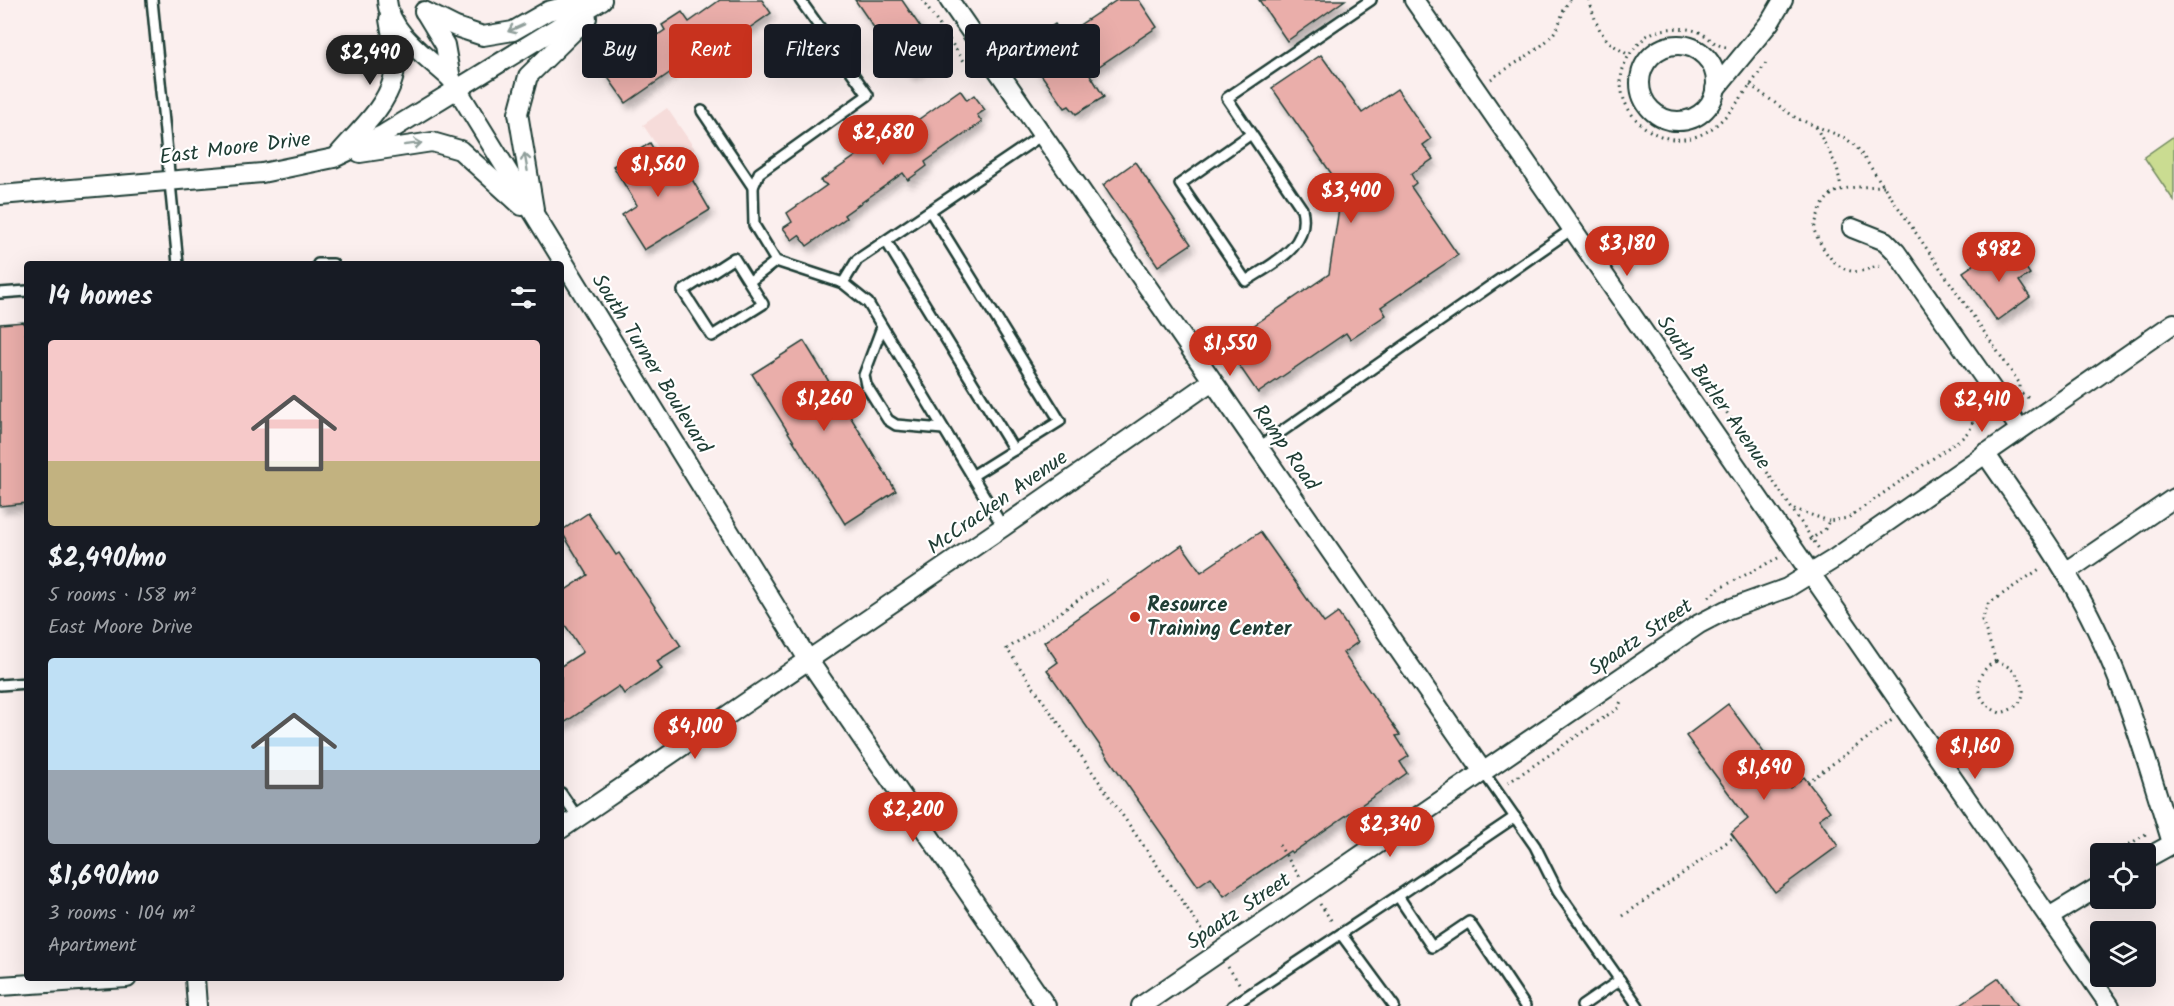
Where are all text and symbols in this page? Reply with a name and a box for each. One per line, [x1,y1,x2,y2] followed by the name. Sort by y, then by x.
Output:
[508,23,526,34] one-way arrow
[582,24,657,78] chip: Buy
[669,24,752,78] chip: Rent
[764,24,861,78] chip: Filters
[873,24,953,78] chip: New
[965,24,1100,78] chip: Apartment
[321,35,419,86] pin: $2,490
[340,38,400,70] text: $2,490
[834,115,932,166] pin: $2,680
[852,118,914,150] text: $2,680
[158,123,313,175] street label: East Moore Drive
[402,138,422,149] one-way arrow
[609,147,707,198] pin: $1,560
[631,150,685,182] text: $1,560
[521,152,532,172] one-way arrow
[1302,173,1400,224] pin: $3,400
[1321,176,1381,208] text: $3,400
[1578,226,1676,277] pin: $3,180
[1599,229,1655,261] text: $3,180
[1963,232,2035,283] pin: $982
[1976,235,2022,267] text: $982
[582,268,720,461] street label: South Turner Boulevard
[48,276,153,318] text: 14 homes
[507,281,540,314] icon: filters
[1647,309,1779,477] street label: South Butler Avenue
[1181,326,1279,377] pin: $1,550
[1203,329,1257,361] text: $1,550
[240,379,348,487] icon: home
[775,381,873,432] pin: $1,260
[1933,382,2031,433] pin: $2,410
[796,384,852,416] text: $1,260
[1954,385,2010,417] text: $2,410
[1243,398,1327,499] street label: Ramp Road
[921,442,1076,564] street label: McCracken Avenue
[48,538,167,580] text: $2,490/mo
[48,580,196,612] text: 5 rooms · 158 m²
[1147,589,1293,646] place label: Resource Training Center
[1582,590,1701,685] street label: Spaatz Street
[1128,610,1142,624] marker: Resource Training Center
[48,612,193,644] text: East Moore Drive
[240,697,348,805] icon: home
[646,709,744,760] pin: $4,100
[668,712,722,744] text: $4,100
[1926,729,2024,780] pin: $1,160
[1950,732,2000,764] text: $1,160
[1715,750,1813,801] pin: $1,690
[1737,753,1791,785] text: $1,690
[864,792,962,843] pin: $2,200
[883,795,943,827] text: $2,200
[1341,807,1439,858] pin: $2,340
[1360,810,1420,842] text: $2,340
[2090,843,2156,987] map controls
[2090,843,2156,909] button: locate
[48,856,159,898] text: $1,690/mo
[1180,864,1299,959] street label: Spaatz Street
[48,898,195,930] text: 3 rooms · 104 m²
[2090,921,2156,987] button: layers
[48,930,137,962] text: Apartment

